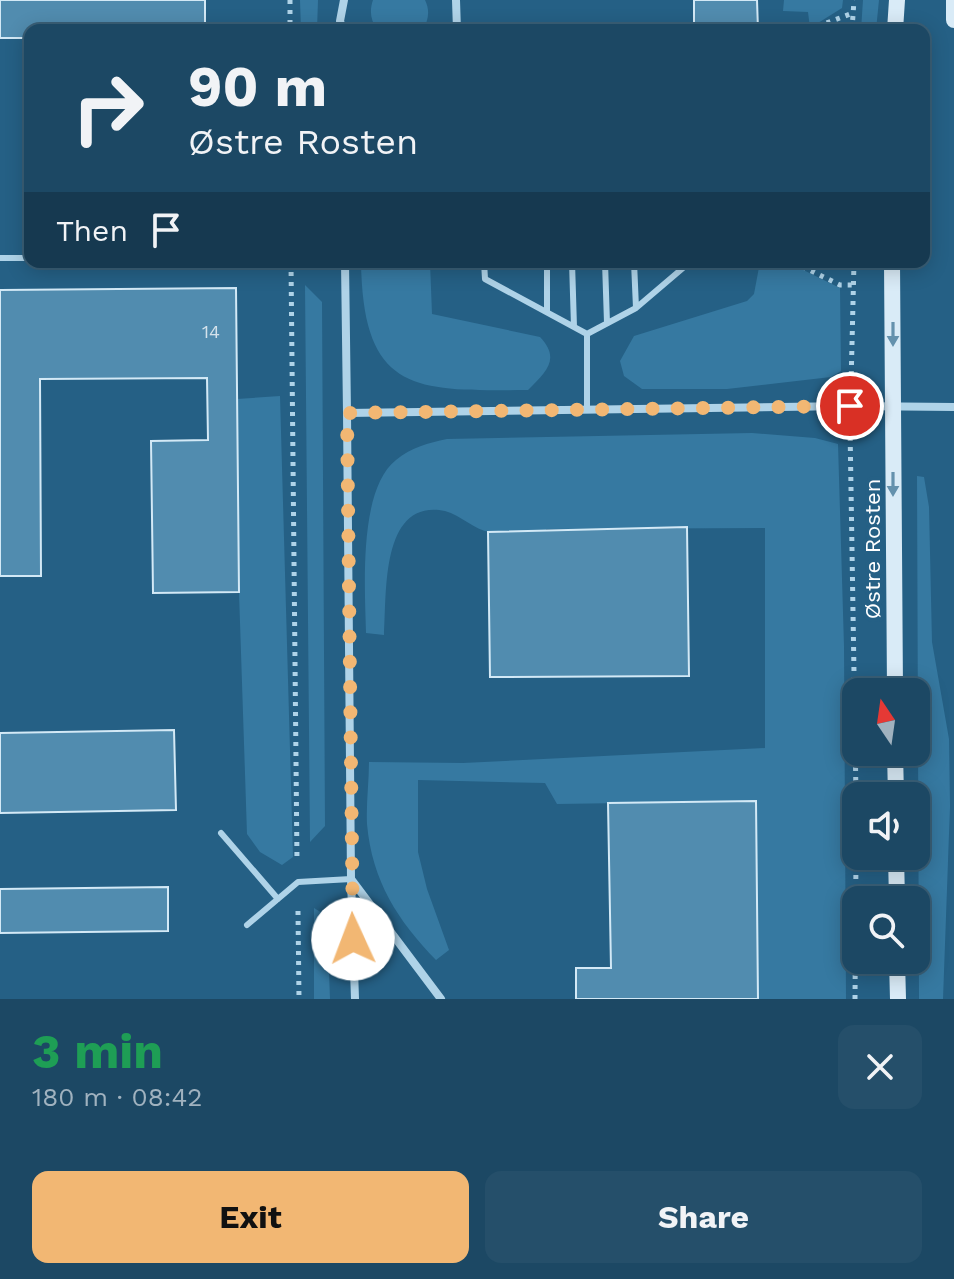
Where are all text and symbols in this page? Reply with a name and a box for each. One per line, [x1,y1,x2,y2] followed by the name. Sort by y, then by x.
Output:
[188,54,327,120] text: 90 m
[56,56,160,160] icon: right
[188,121,418,163] text: Østre Rosten
[144,208,188,252] icon: arrive
[56,213,128,248] text: Then
[202,321,220,342] house number: 14
[887,322,899,347] one-way arrow
[816,372,884,440] pin
[828,384,872,428] icon: arrive
[887,472,900,497] one-way arrow
[860,479,885,619] street label: Østre Rosten
[842,678,930,766] north arrow
[842,678,930,974] map controls
[842,782,930,870] button: sound
[842,886,930,974] button: search
[311,897,395,981] position arrow
[32,1023,163,1080] text: 3 min
[838,1025,922,1109] button: close
[32,1082,203,1112] text: 180 m · 08:42
[32,1171,469,1263] button: Exit
[485,1171,922,1263] button: Share

